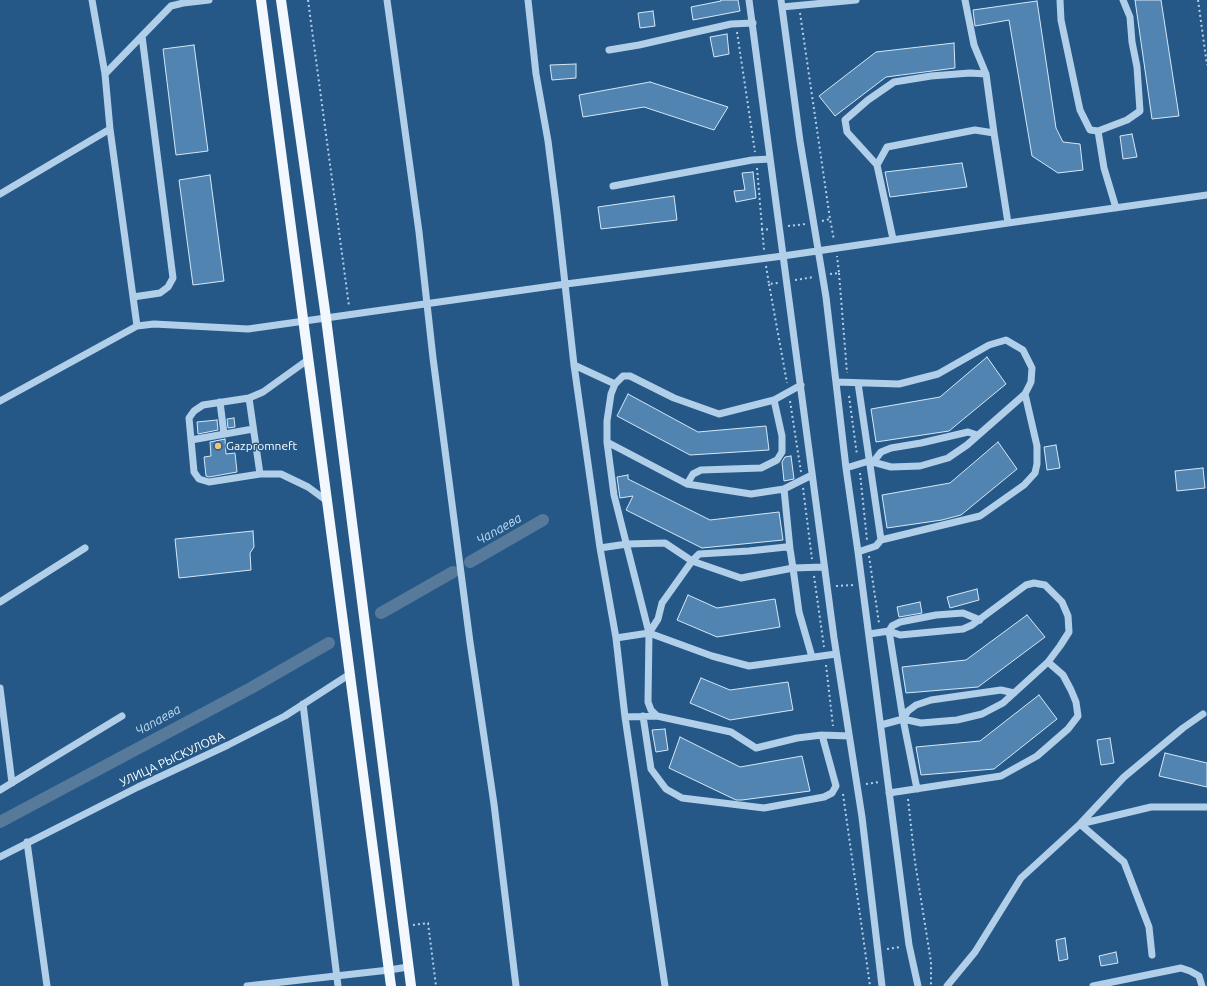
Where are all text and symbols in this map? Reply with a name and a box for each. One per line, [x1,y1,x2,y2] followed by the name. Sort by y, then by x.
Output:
[226,439,297,453] place label: Gazpromneft
[213,441,223,451] marker: Gazpromneft
[474,510,524,548] water label: Чапаева
[133,701,183,739] water label: Чапаева
[117,728,227,790] street label: УЛИЦА РЫСКУЛОВА

